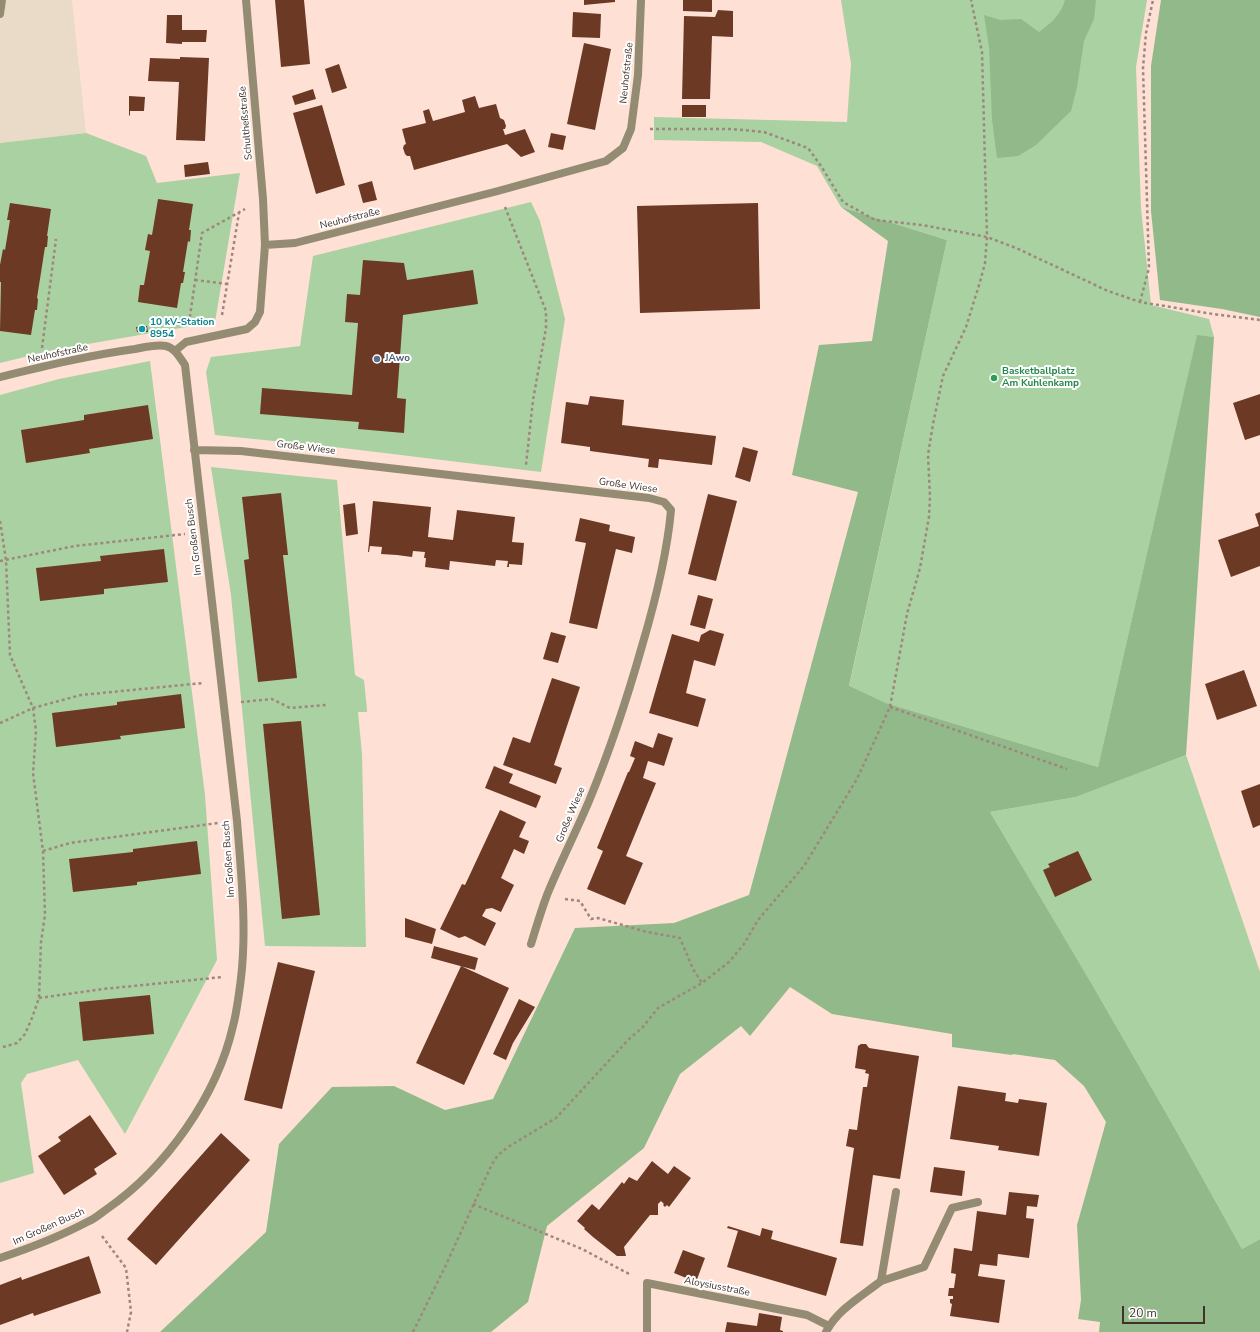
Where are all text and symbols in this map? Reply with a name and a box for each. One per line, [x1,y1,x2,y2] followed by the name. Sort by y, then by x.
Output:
[618,42,636,104] street label: Neuhofstraße
[237,86,255,160] street label: Schultheßstraße
[319,206,381,232] street label: Neuhofstraße
[150,317,214,340] place label: 10 kV-Station 8954
[137,324,147,334] marker: 10 kV-Station 8954
[27,342,89,366] street label: Neuhofstraße
[385,353,410,365] place label: JAwo
[372,354,382,364] marker: JAwo
[1002,366,1079,390] place label: Basketballplatz Am Kuhlenkamp
[989,373,999,383] marker: Basketballplatz Am Kuhlenkamp
[276,438,336,458] street label: Große Wiese
[598,476,658,496] street label: Große Wiese
[183,498,205,576] street label: Im Großen Busch
[554,785,588,845] street label: Große Wiese
[220,820,238,898] street label: Im Großen Busch
[11,1206,87,1248] street label: Im Großen Busch
[683,1275,751,1299] street label: Aloysiusstraße
[1124,1298,1207,1324] scale bar
[1129,1305,1157,1321] text: 20 m

